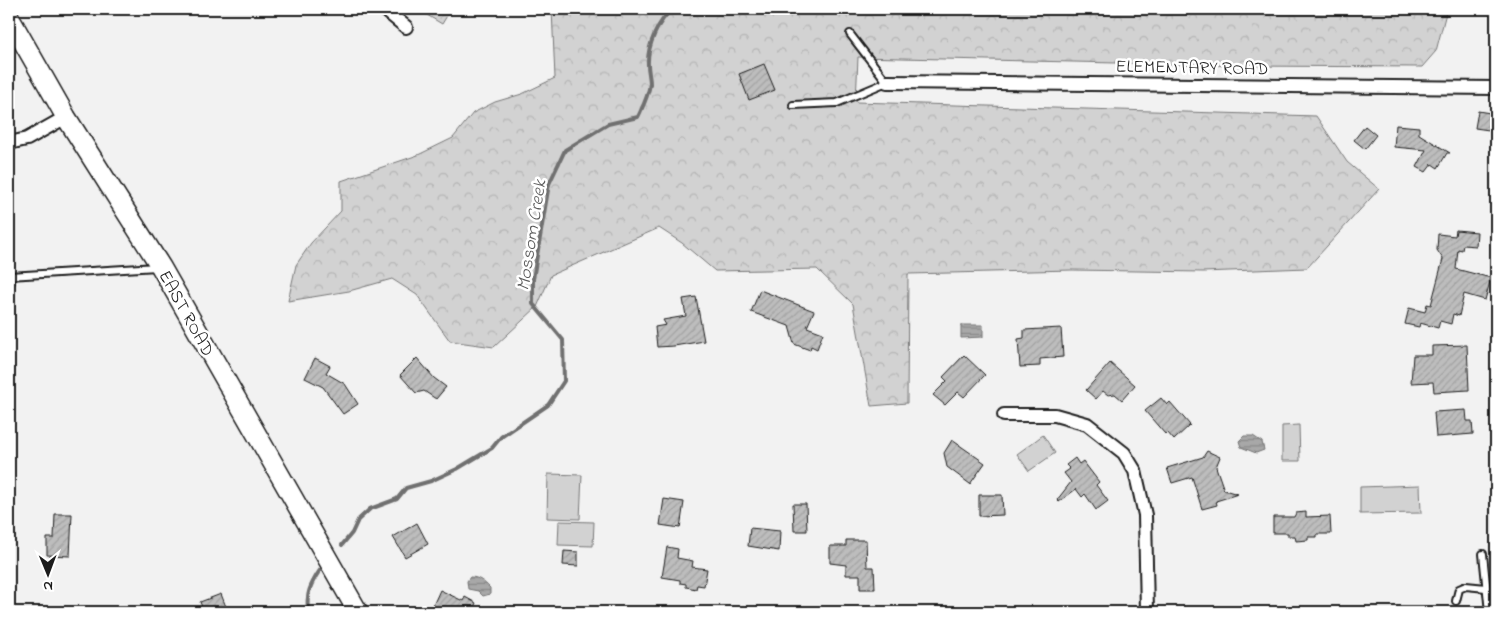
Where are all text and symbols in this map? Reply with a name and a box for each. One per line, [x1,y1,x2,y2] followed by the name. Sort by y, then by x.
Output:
[1115,55,1269,83] street label: ELEMENTARY ROAD
[510,177,555,293] water label: Mossom Creek
[151,266,220,362] street label: EAST ROAD
[22,548,72,598] north arrow
[43,575,53,596] text: N

